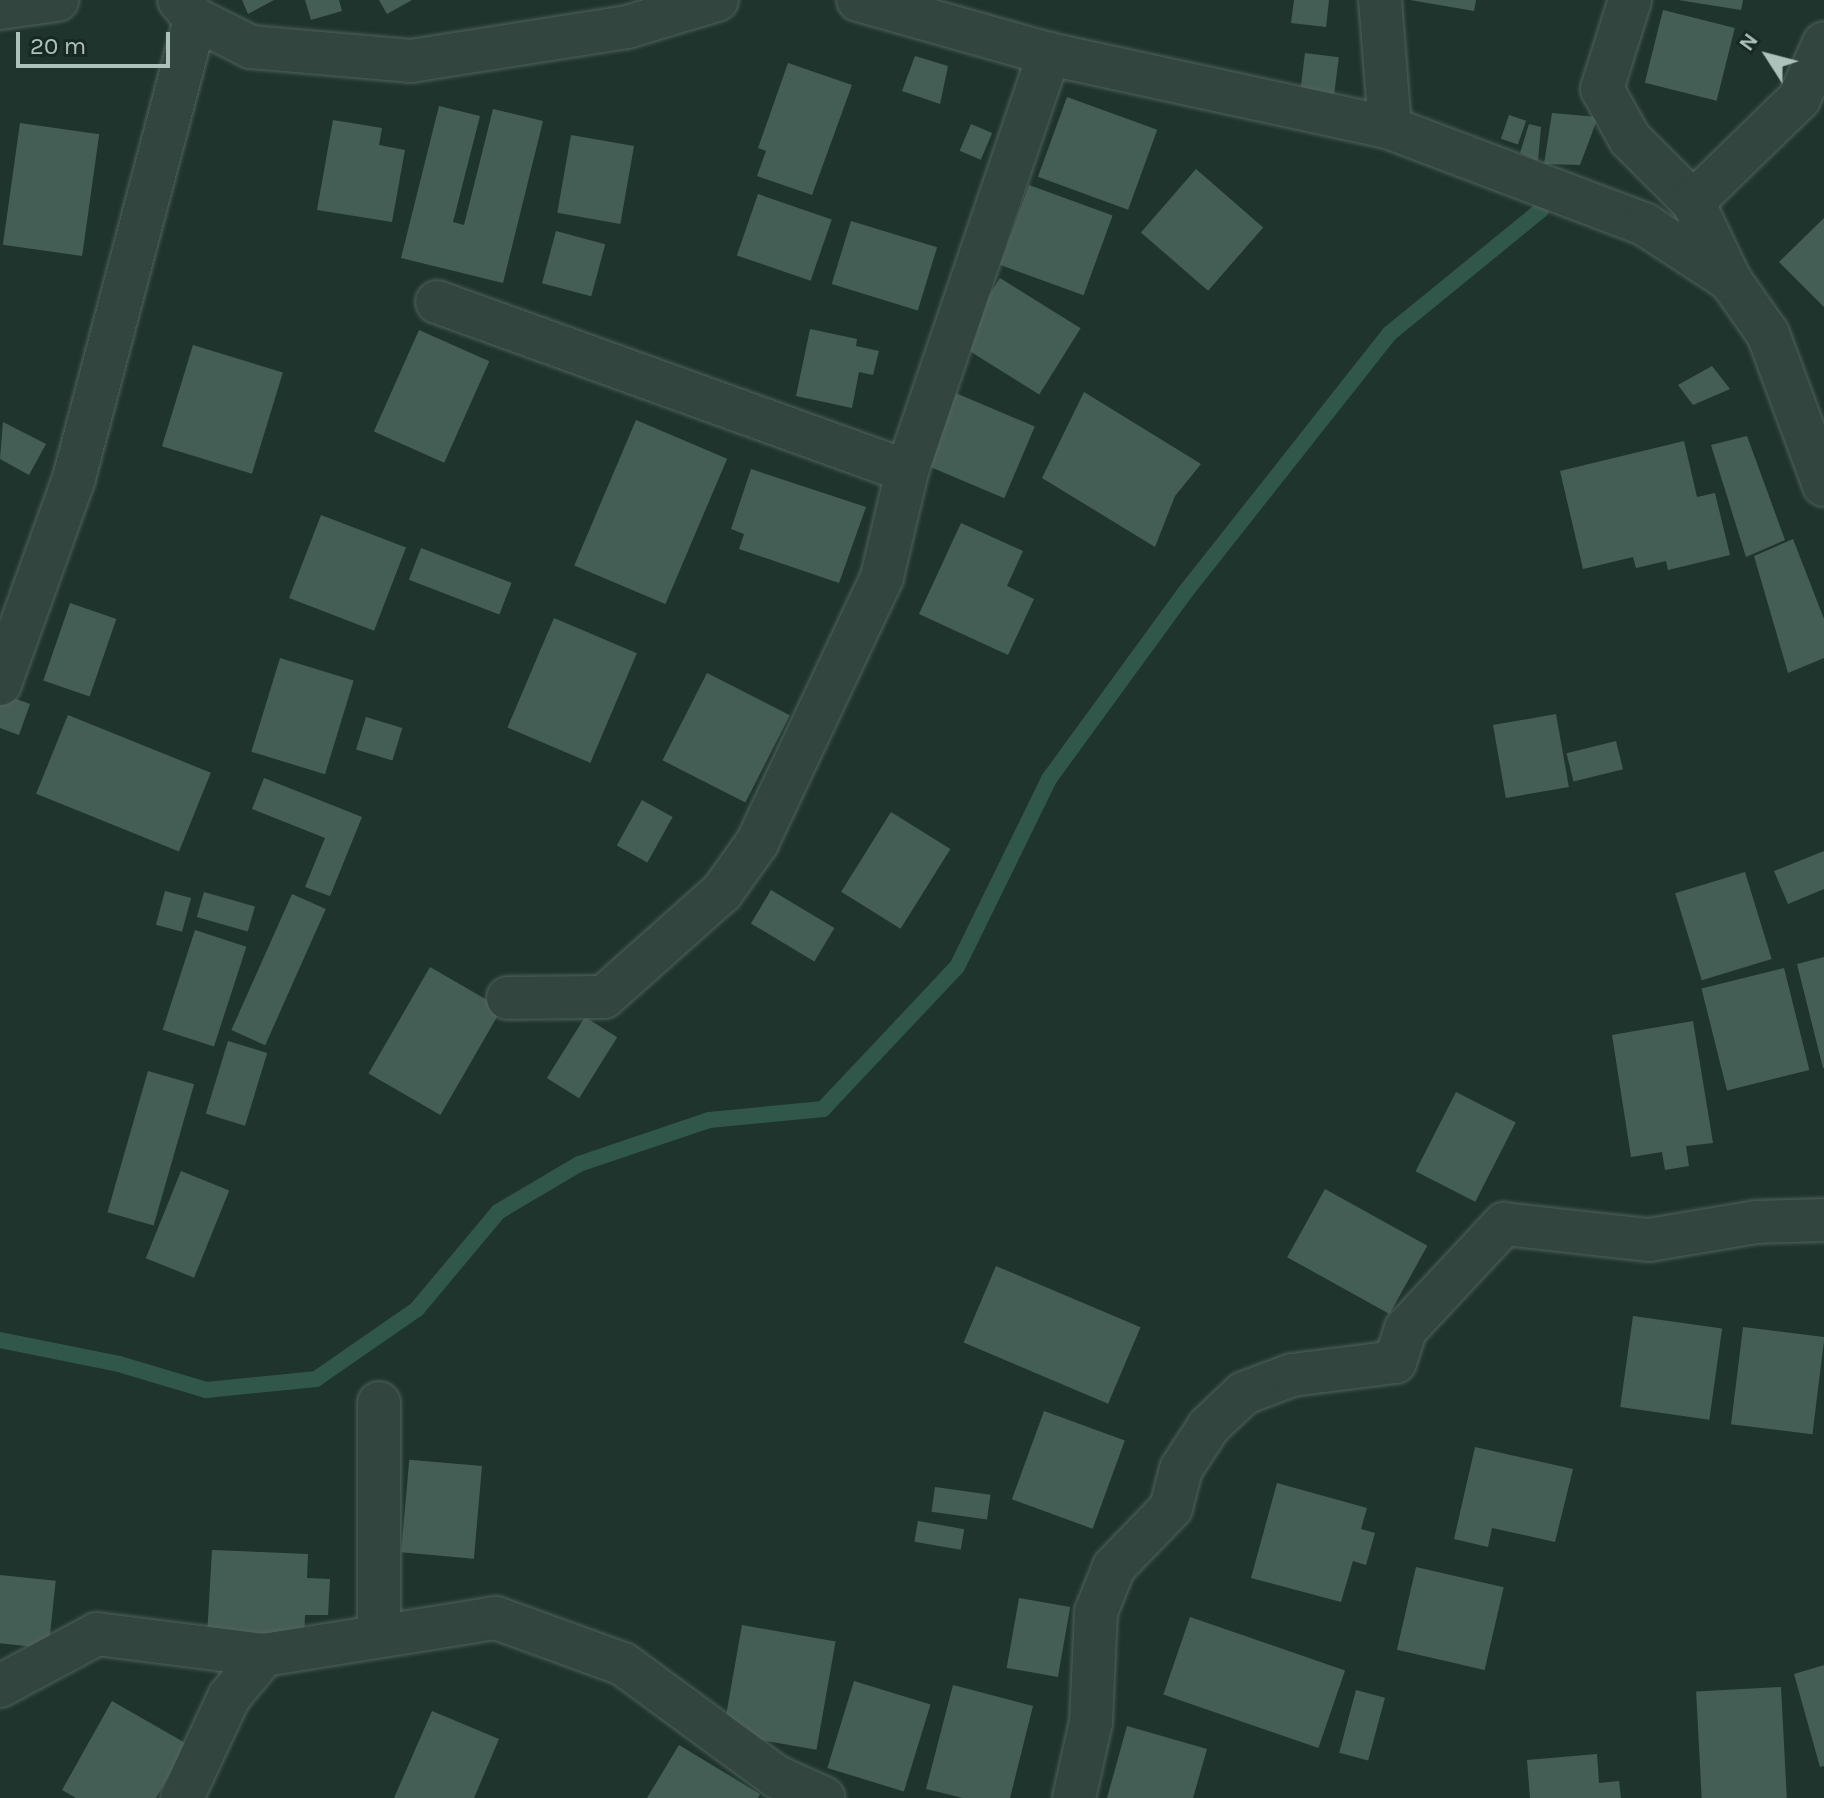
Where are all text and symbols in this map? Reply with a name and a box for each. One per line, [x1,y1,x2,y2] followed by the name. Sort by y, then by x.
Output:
[20,16,174,66] scale bar
[1728,16,1808,96] north arrow
[1733,28,1764,56] text: N
[30,32,86,60] text: 20 m

